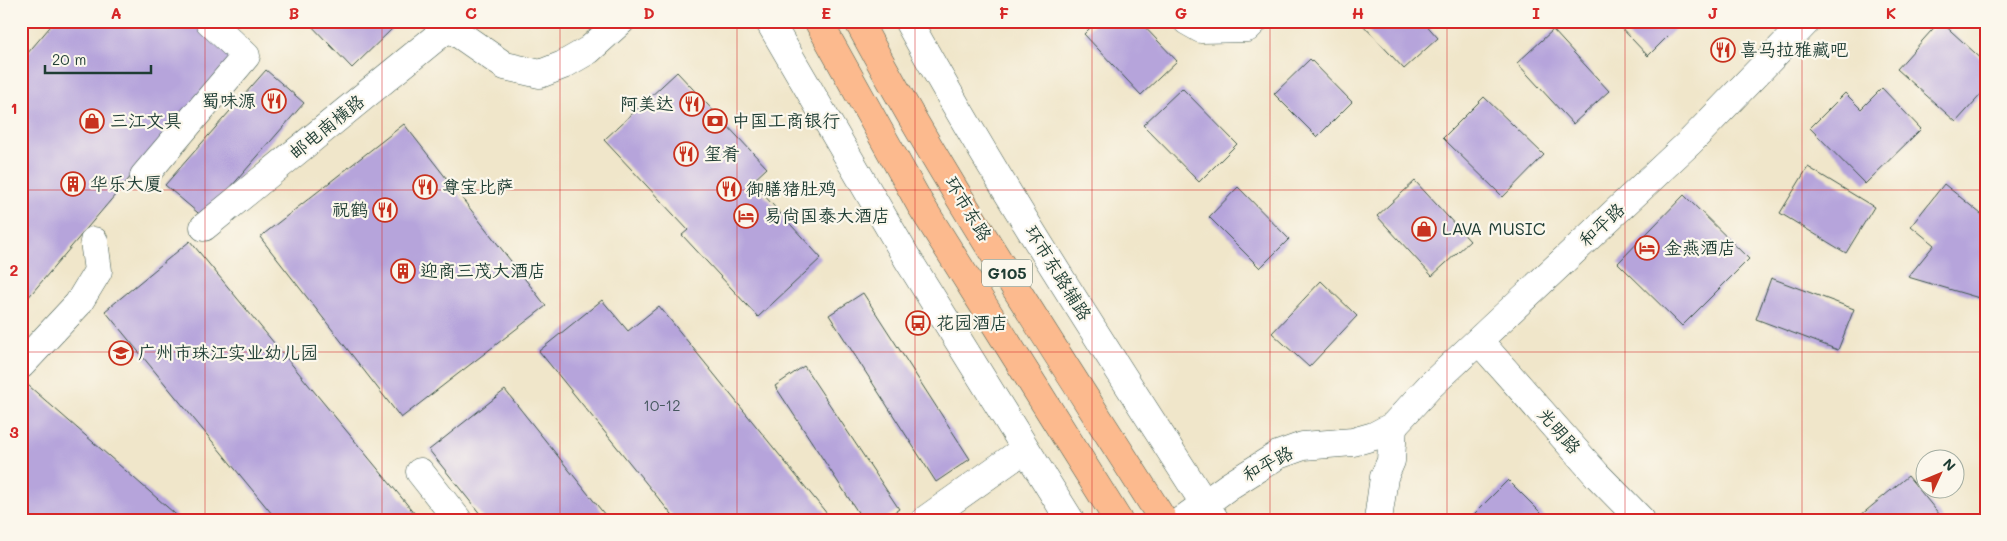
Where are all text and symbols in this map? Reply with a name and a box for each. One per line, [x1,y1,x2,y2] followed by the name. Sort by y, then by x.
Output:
[110,2,122,23] text: A
[289,2,299,23] text: B
[465,2,477,23] text: C
[643,2,655,23] text: D
[821,2,831,23] text: E
[999,2,1009,23] text: F
[1175,2,1187,23] text: G
[1352,2,1364,23] text: H
[1532,2,1540,23] text: I
[1708,2,1718,23] text: J
[1886,2,1896,23] text: K
[1710,37,1736,63] restaurant icon: 喜马拉雅藏吧
[1740,37,1848,61] place label: 喜马拉雅藏吧
[45,42,151,74] scale bar
[52,49,86,69] text: 20 m
[202,88,256,112] place label: 蜀味源
[261,88,287,114] restaurant icon: 蜀味源
[284,89,369,164] street label: 邮电南横路
[620,91,674,115] place label: 阿美达
[679,91,705,117] restaurant icon: 阿美达
[10,97,18,118] text: 1
[79,108,105,134] shop icon: 三江文具
[110,108,182,132] place label: 三江文具
[702,108,728,134] bank icon: 中国工商银行
[732,108,840,132] place label: 中国工商银行
[673,141,699,167] restaurant icon: 玺肴
[704,141,740,165] place label: 玺肴
[60,171,86,197] building icon: 华乐大厦
[90,171,162,195] place label: 华乐大厦
[940,171,998,246] street label: 环市东路
[412,174,438,200] restaurant icon: 尊宝比萨
[442,174,514,198] place label: 尊宝比萨
[716,176,742,202] restaurant icon: 御膳猪肚鸡
[746,176,836,200] place label: 御膳猪肚鸡
[332,197,368,221] place label: 祝鹤
[372,197,398,223] restaurant icon: 祝鹤
[1573,197,1629,251] street label: 和平路
[733,203,759,229] hotel icon: 易尚国泰大酒店
[764,203,890,227] place label: 易尚国泰大酒店
[1411,216,1437,242] shop icon: LAVA MUSIC
[1442,216,1546,240] place label: LAVA MUSIC
[1020,220,1098,325] street label: 环市东路辅路
[1634,235,1660,261] hotel icon: 金燕酒店
[1664,235,1736,259] place label: 金燕酒店
[390,258,416,284] building icon: 迎商三茂大酒店
[420,258,546,282] place label: 迎商三茂大酒店
[10,259,19,280] text: 2
[982,260,1032,286] road number: G105
[905,310,931,336] bus stop icon: 花园酒店
[936,310,1008,334] place label: 花园酒店
[108,340,134,366] school or university icon: 广州市珠江实业幼儿园
[138,340,318,364] place label: 广州市珠江实业幼儿园
[643,395,681,415] house number: 10-12
[1533,402,1587,459] street label: 光明路
[9,421,19,442] text: 3
[1238,440,1297,486] street label: 和平路
[1914,448,1964,498] north arrow
[1939,454,1960,475] text: N

